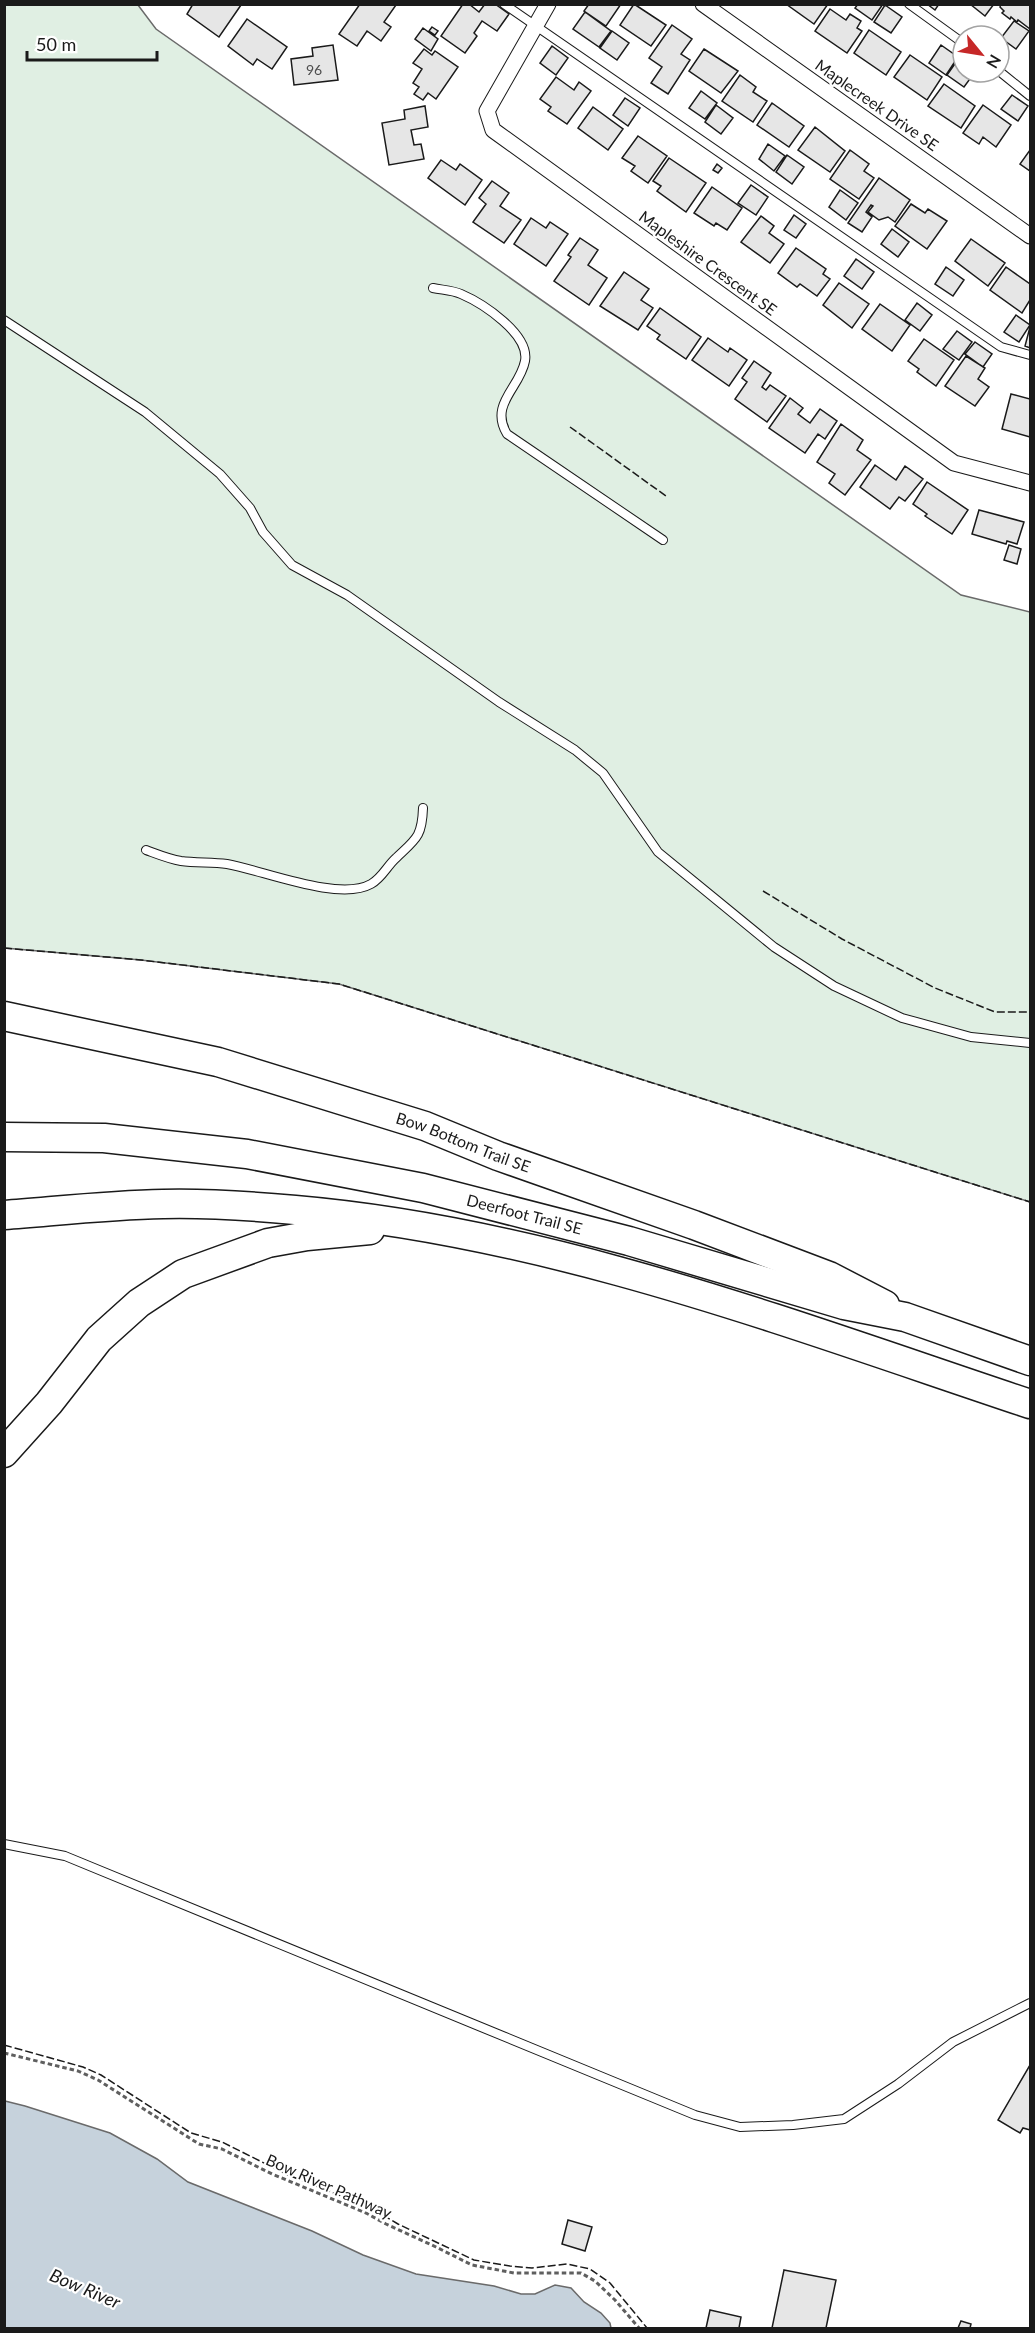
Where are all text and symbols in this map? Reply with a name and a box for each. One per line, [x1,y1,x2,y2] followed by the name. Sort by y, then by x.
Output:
[27,24,158,62] scale bar
[951,24,1011,84] north arrow
[36,33,76,55] text: 50 m
[983,52,1006,72] text: N
[812,55,943,154] street label: Maplecreek Drive SE
[306,61,322,78] house number: 96
[636,206,781,319] street label: Mapleshire Crescent SE
[394,1108,533,1176] street label: Bow Bottom Trail SE
[465,1190,584,1238] street label: Deerfoot Trail SE
[263,2149,396,2222] street label: Bow River Pathway
[47,2263,125,2313] water label: Bow River

